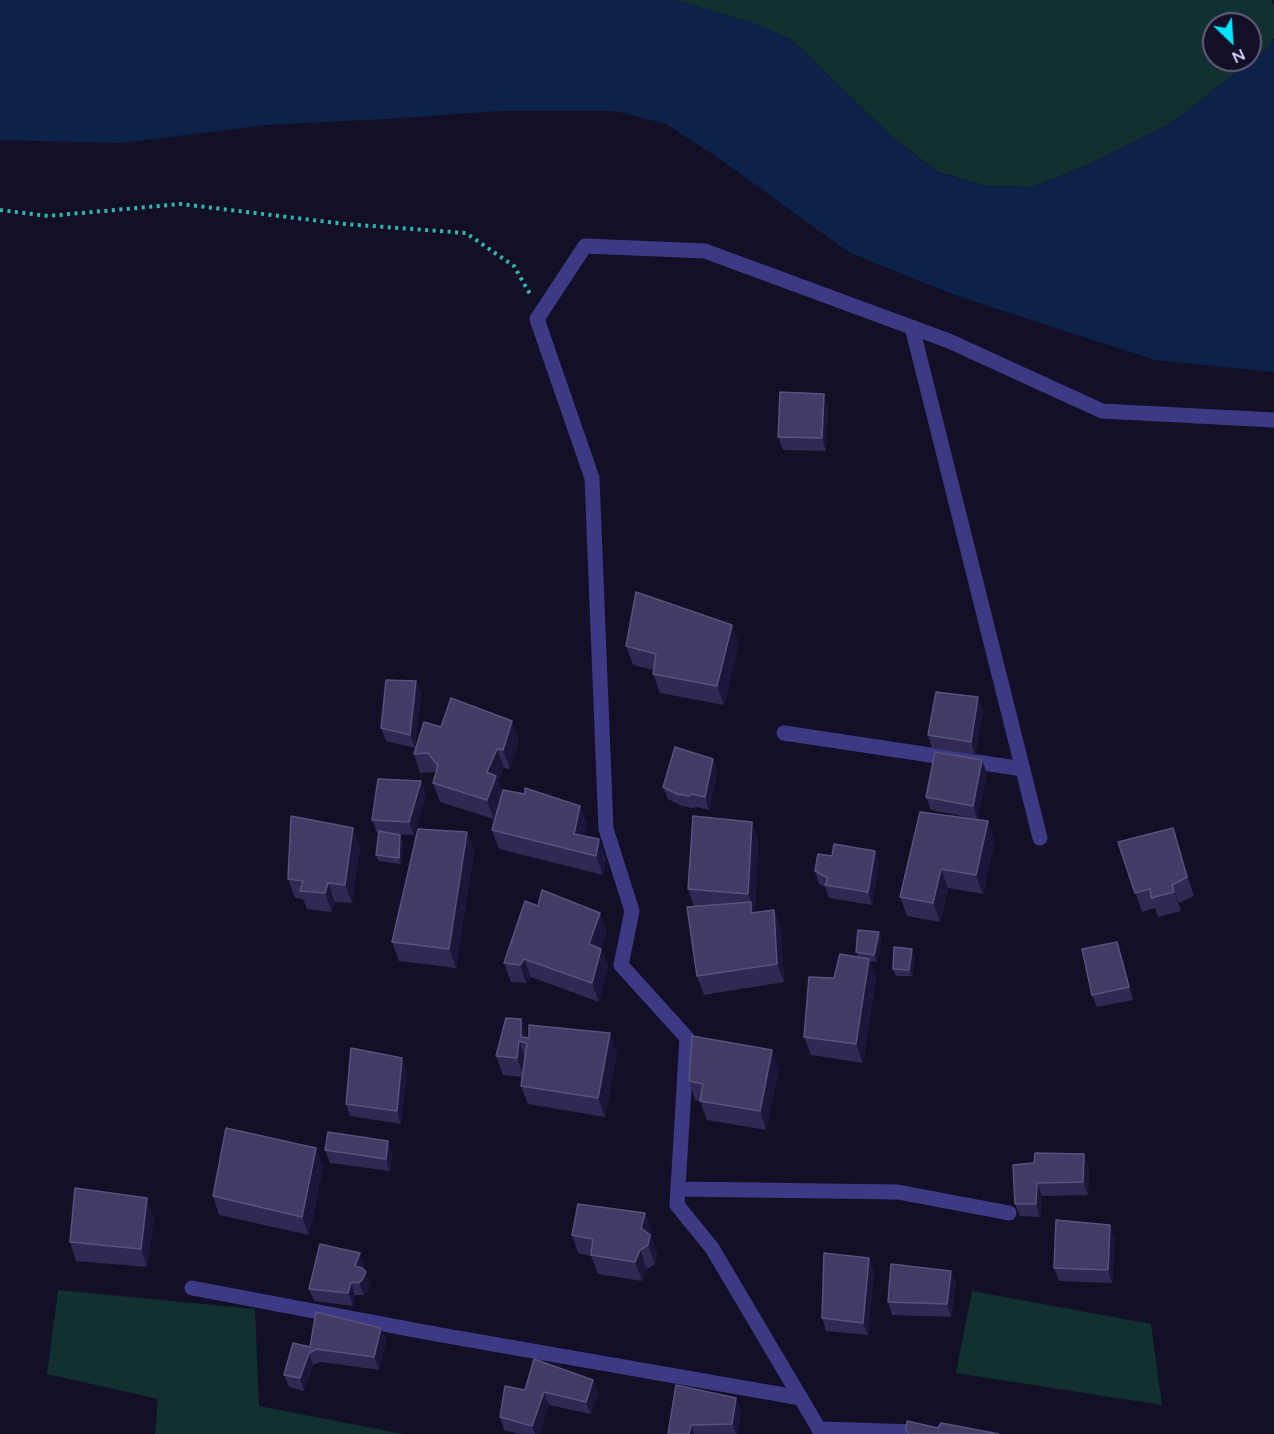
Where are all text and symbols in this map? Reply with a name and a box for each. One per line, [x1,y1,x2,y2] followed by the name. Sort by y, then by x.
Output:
[1202,12,1262,72] north arrow
[1229,46,1249,68] text: N

